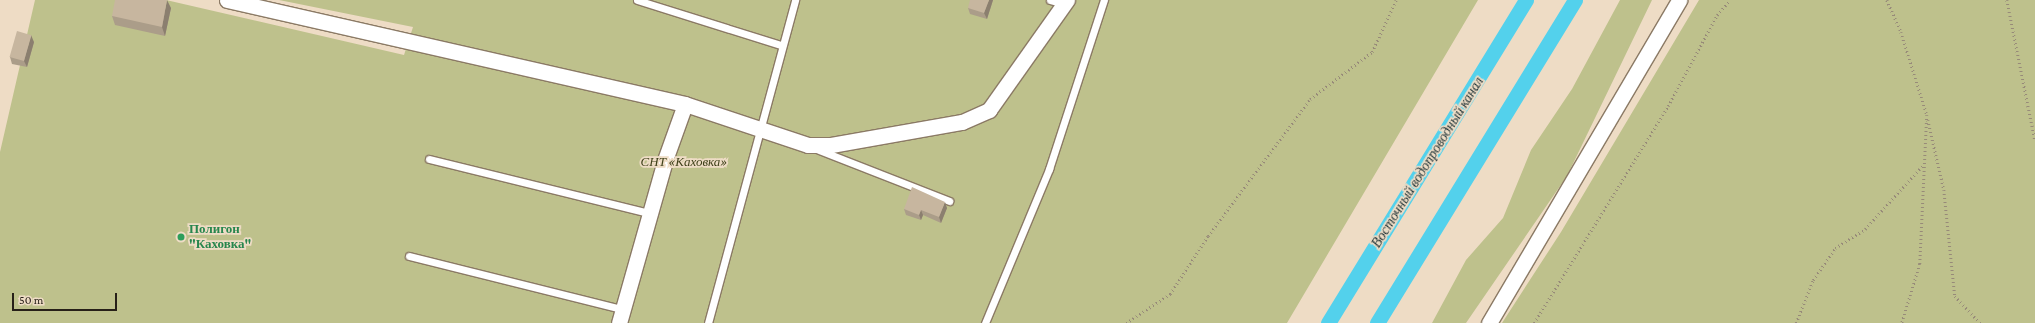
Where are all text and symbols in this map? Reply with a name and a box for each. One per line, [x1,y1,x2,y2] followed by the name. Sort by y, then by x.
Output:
[1367,74,1487,250] water label: Восточный водопроводный канал
[641,154,727,170] park label: СНТ «Каховка»
[189,222,251,253] place label: Полигон "Каховка"
[176,232,186,242] marker: Полигон "Каховка"
[14,285,119,311] scale bar
[19,293,43,307] text: 50 m

